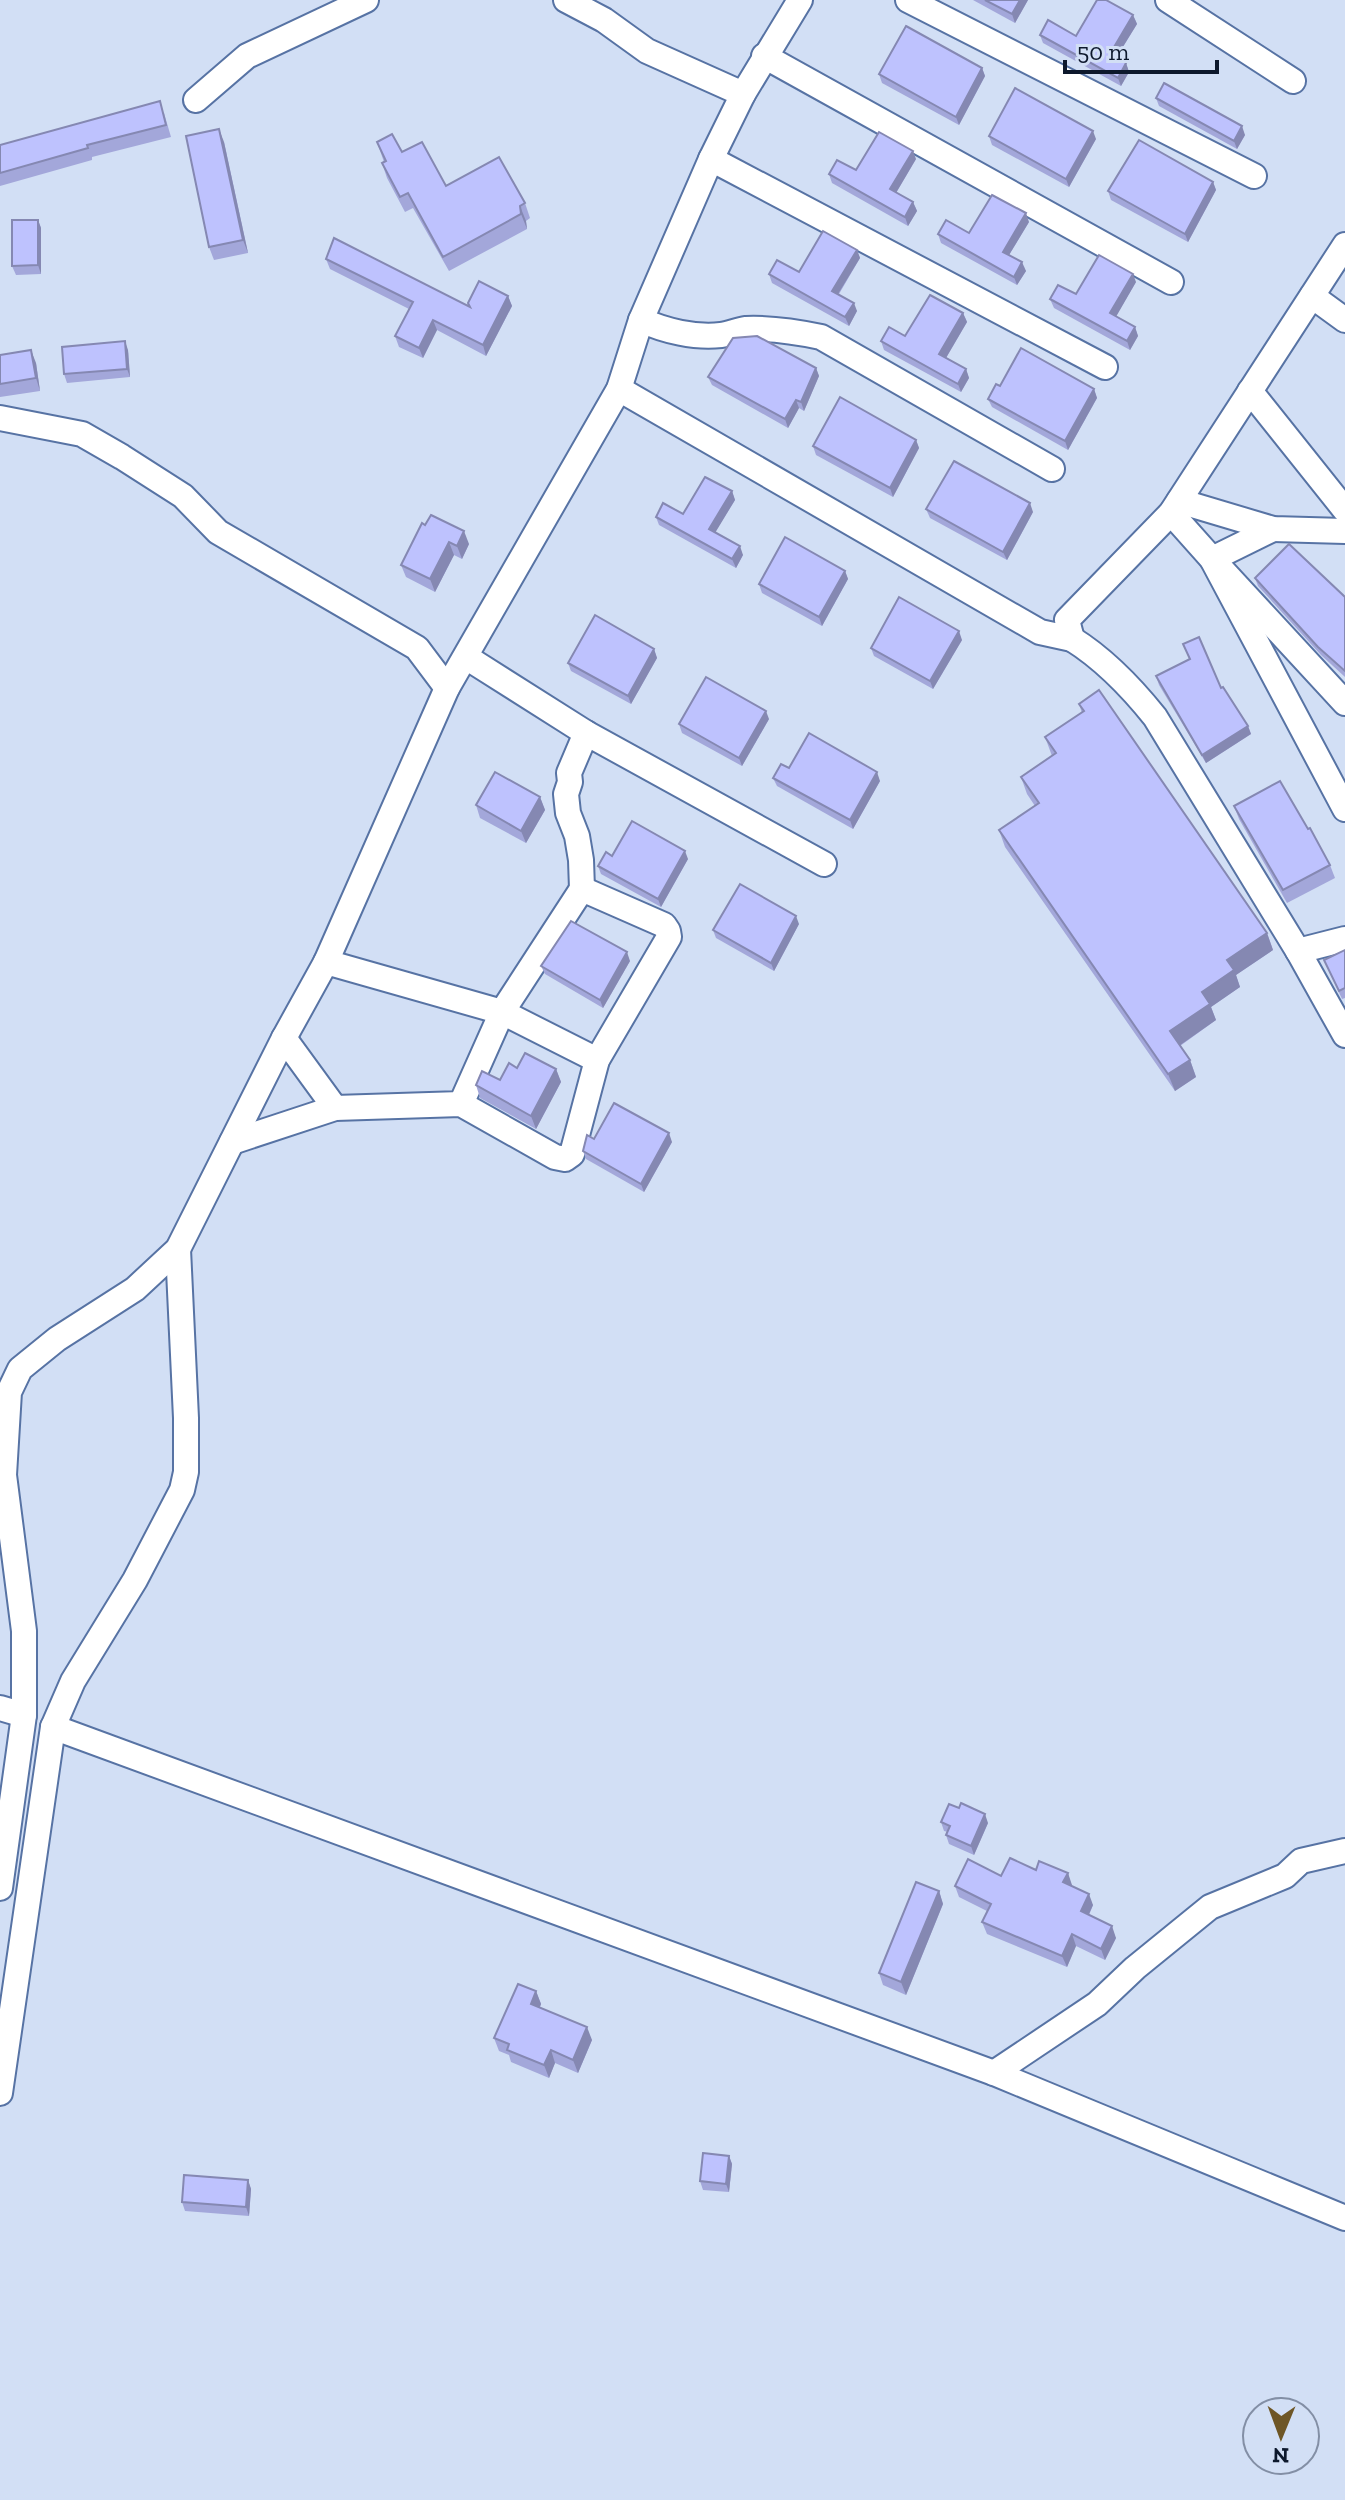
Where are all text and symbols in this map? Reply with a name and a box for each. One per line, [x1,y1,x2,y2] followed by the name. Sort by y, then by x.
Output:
[1065,24,1217,74] scale bar
[1077,37,1130,66] text: 50 m
[1241,2396,1321,2476] north arrow
[1272,2442,1289,2469] text: N

